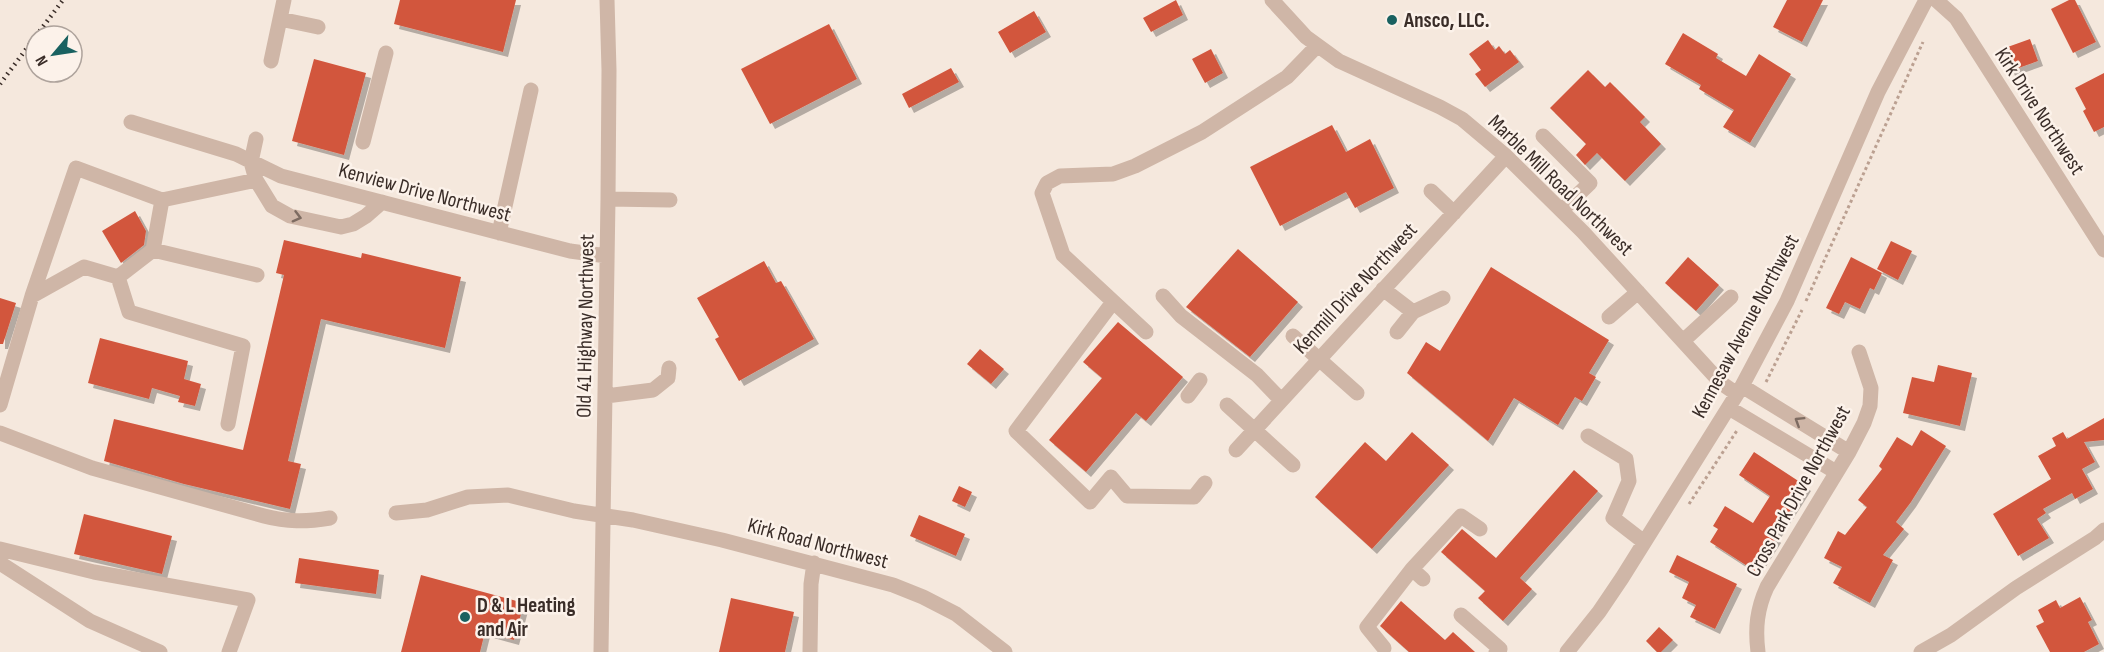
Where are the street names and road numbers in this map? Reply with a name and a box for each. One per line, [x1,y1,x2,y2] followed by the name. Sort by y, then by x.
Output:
[1989,43,2090,179] street label: Kirk Drive Northwest
[1483,110,1638,261] street label: Marble Mill Road Northwest
[336,157,514,227] street label: Kenview Drive Northwest
[1288,218,1423,359] street label: Kenmill Drive Northwest
[1686,230,1804,422] street label: Kennesaw Avenue Northwest
[571,234,600,418] street label: Old 41 Highway Northwest
[1741,401,1856,581] street label: Cross Park Drive Northwest
[745,513,891,574] street label: Kirk Road Northwest

